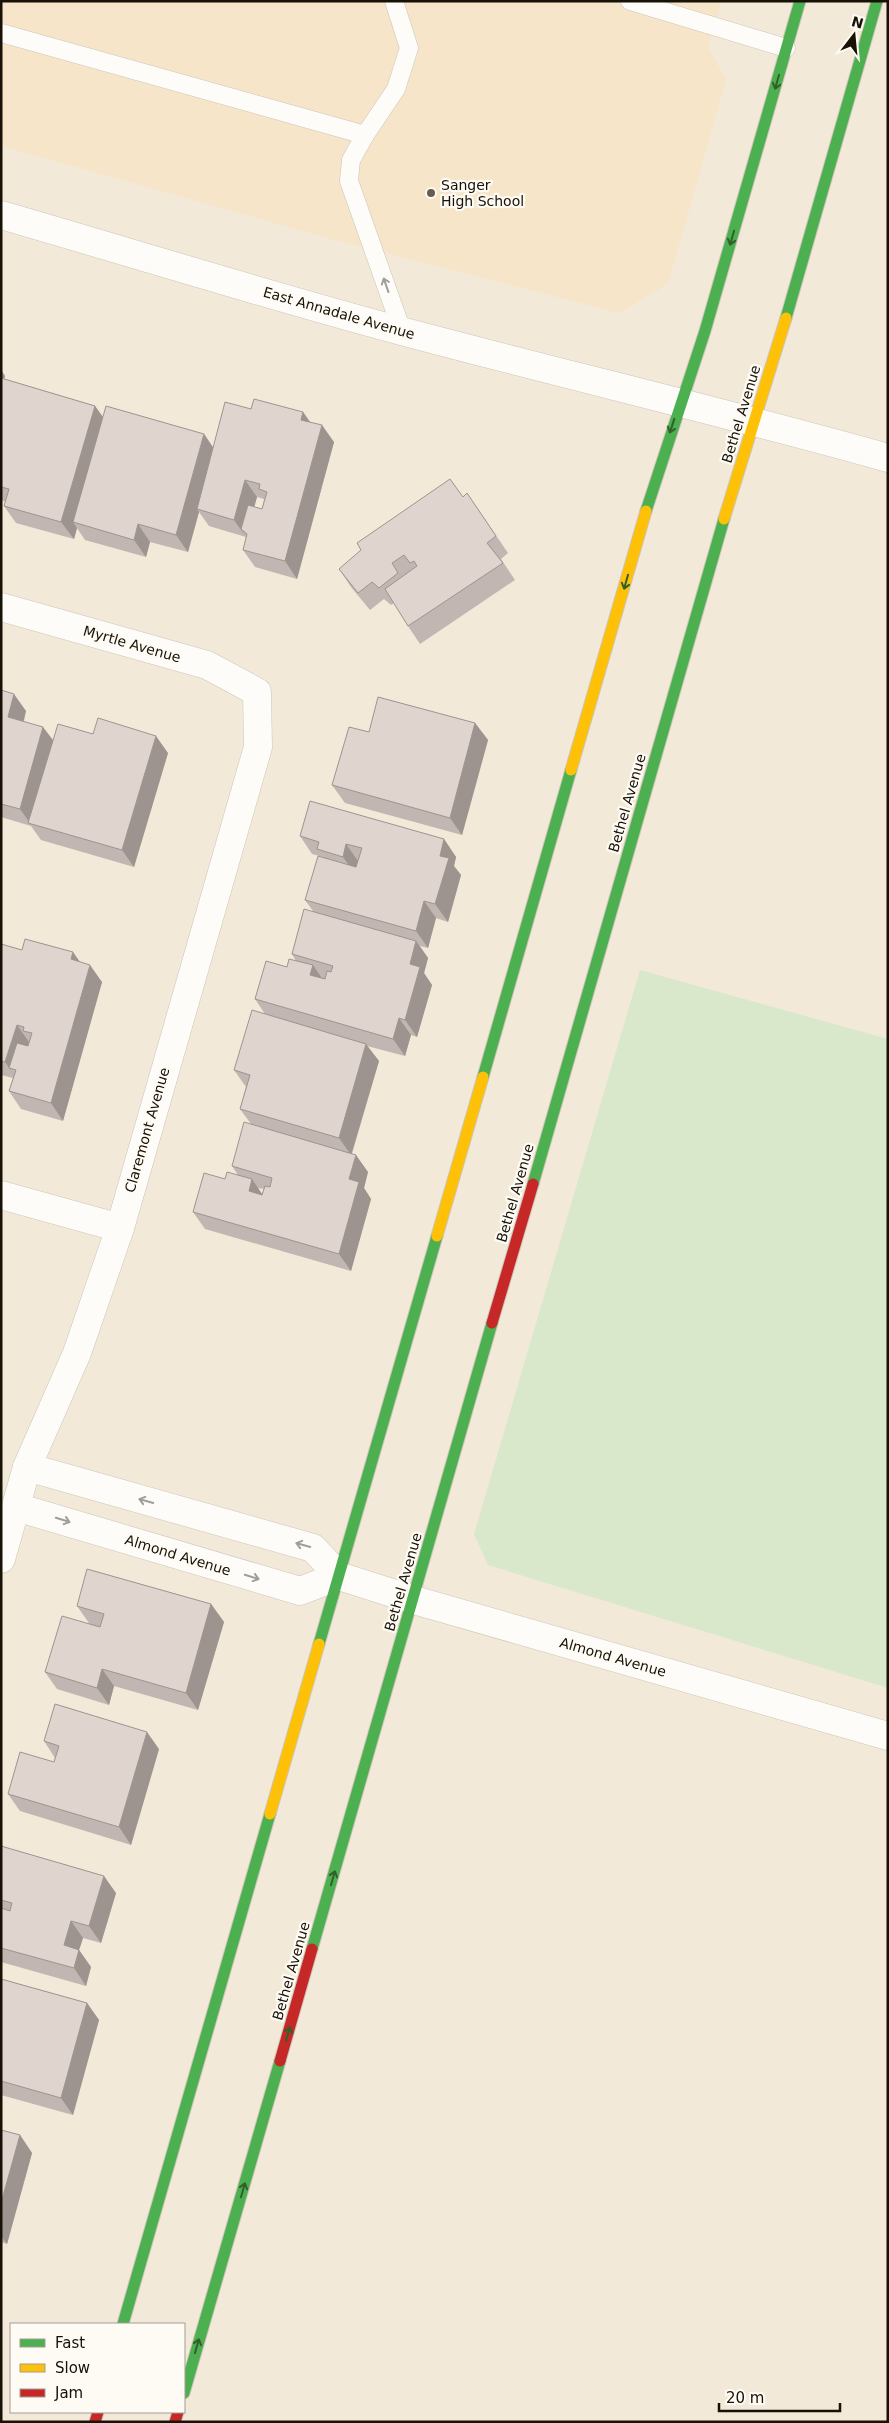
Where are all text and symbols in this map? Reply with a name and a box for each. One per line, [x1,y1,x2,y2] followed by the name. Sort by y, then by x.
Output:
[829,10,879,60] north arrow
[850,13,865,32] text: N
[771,73,781,89] one-way arrow
[441,177,524,209] place label: Sanger High School
[425,187,437,199] marker: Sanger High School
[726,229,736,245] one-way arrow
[381,278,390,293] one-way arrow
[261,284,417,342] street label: East Annadale Avenue
[719,363,763,465] street label: Bethel Avenue
[667,418,676,433] one-way arrow
[620,573,630,589] one-way arrow
[81,622,183,666] street label: Myrtle Avenue
[605,752,649,854] street label: Bethel Avenue
[121,1066,173,1194] street label: Claremont Avenue
[493,1142,537,1244] street label: Bethel Avenue
[139,1495,155,1505] one-way arrow
[54,1516,70,1526] one-way arrow
[123,1531,233,1579] street label: Almond Avenue
[381,1531,425,1633] street label: Bethel Avenue
[295,1540,311,1550] one-way arrow
[244,1572,260,1582] one-way arrow
[558,1634,668,1680] street label: Almond Avenue
[329,1870,339,1886] one-way arrow
[269,1920,313,2022] street label: Bethel Avenue
[283,2026,293,2042] one-way arrow
[238,2182,248,2198] one-way arrow
[10,2323,185,2413] legend
[55,2334,85,2352] text: Fast
[193,2338,203,2354] one-way arrow
[55,2359,90,2377] text: Slow
[719,2380,840,2412] scale bar
[54,2384,83,2402] text: Jam
[726,2389,764,2407] text: 20 m

